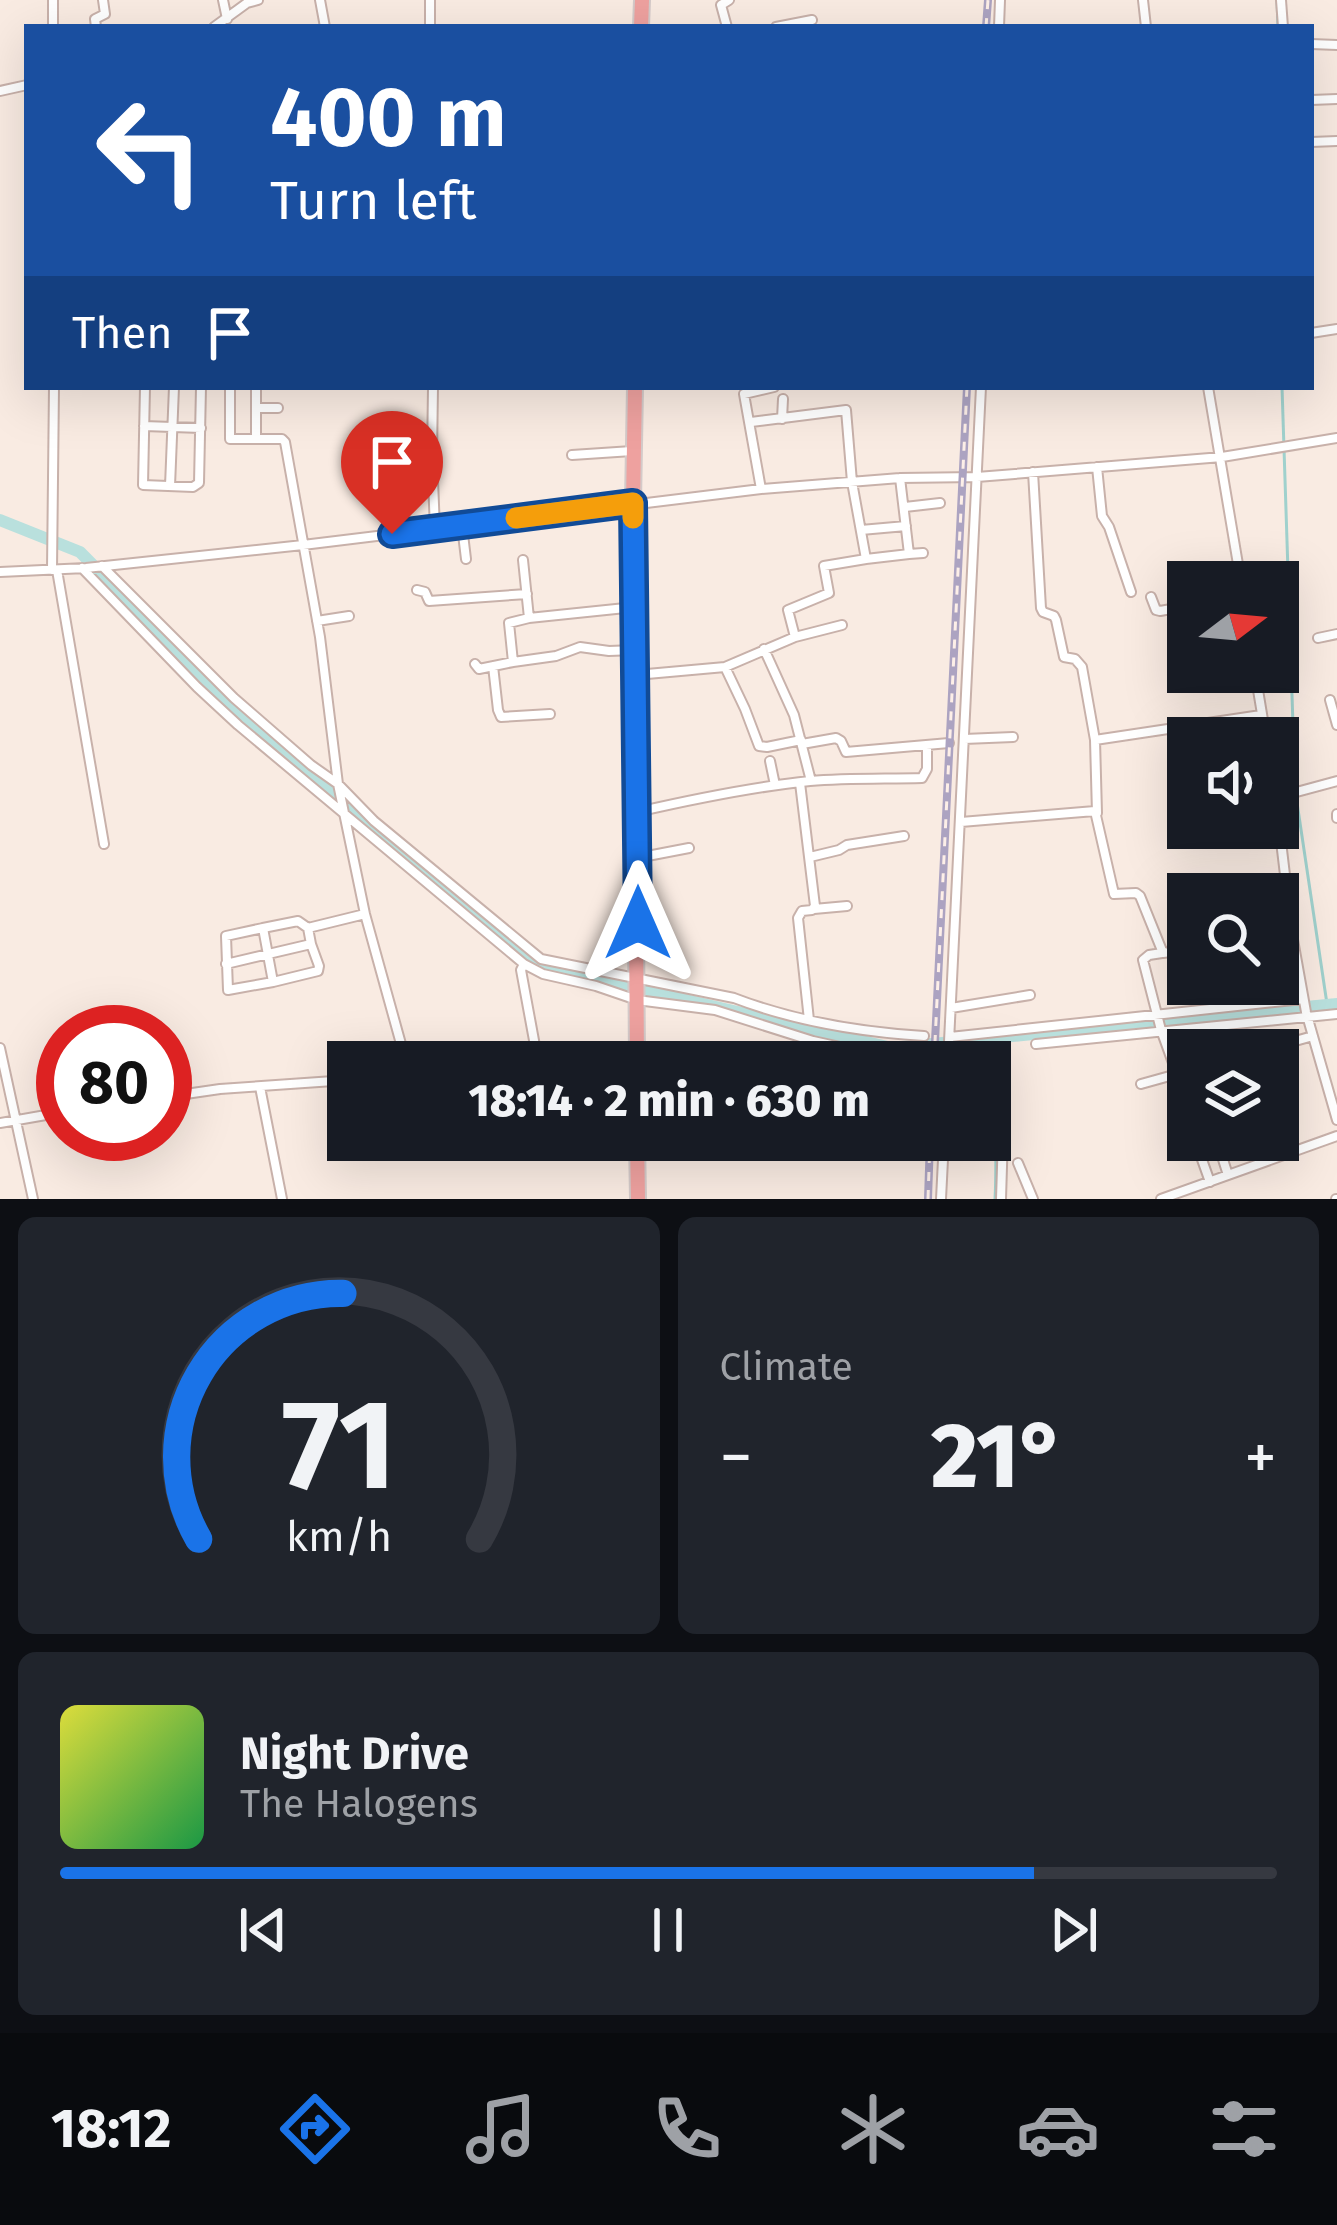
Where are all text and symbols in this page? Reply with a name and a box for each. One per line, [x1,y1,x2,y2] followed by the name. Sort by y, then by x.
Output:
[270,67,507,168] text: 400 m
[72,72,228,228] icon: left
[270,169,477,233] text: Turn left
[197,300,263,366] icon: arrive
[72,306,173,360] text: Then
[341,411,443,534] pin
[359,429,425,495] icon: arrive
[1167,561,1299,693] north arrow
[1167,561,1299,1161] map controls
[1167,717,1299,849] button: sound
[575,860,701,986] position arrow
[1167,873,1299,1005] button: search
[36,1005,192,1161] speed limit sign: 80
[1167,1029,1299,1161] button: layers
[468,1074,870,1128] text: 18:14 · 2 min · 630 m
[720,1344,853,1390] text: Climate
[281,1371,396,1521] text: 71
[931,1403,1066,1511] text: 21°
[720,1418,753,1497] text: −
[1244,1418,1277,1497] text: +
[286,1510,392,1561] text: km/h
[240,1727,469,1781] text: Night Drive
[240,1781,478,1827] text: The Halogens
[230,1897,296,1963] icon: previous
[635,1897,701,1963] icon: pause
[1041,1897,1107,1963] icon: next
[273,2087,357,2171] icon: directions
[459,2087,543,2171] icon: music
[645,2087,729,2171] icon: phone
[831,2087,915,2171] icon: climate
[1016,2087,1100,2171] icon: car
[1202,2087,1286,2171] icon: filters
[51,2097,171,2161] text: 18:12

